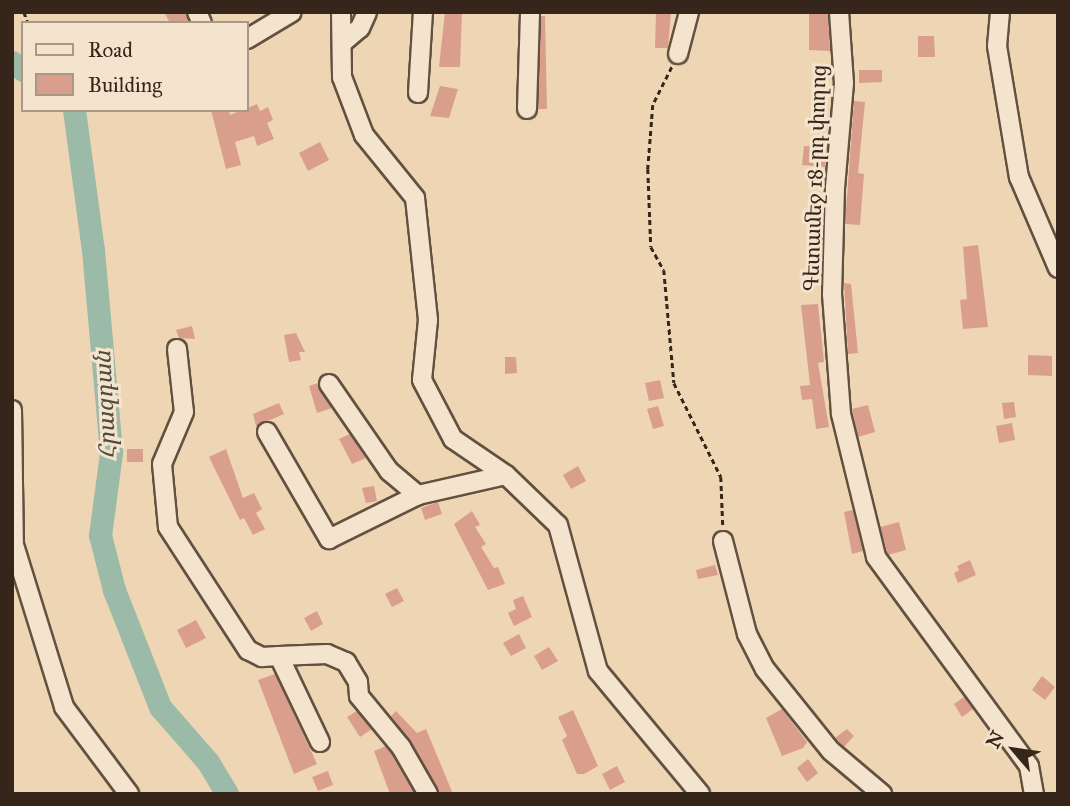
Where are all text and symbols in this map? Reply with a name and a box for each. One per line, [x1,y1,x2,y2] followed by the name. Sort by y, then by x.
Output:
[21,21,248,112] legend
[88,37,133,63] text: Road
[798,64,832,292] street label: Գետամեջ 18-րդ փողոց
[88,72,162,98] text: Building
[88,350,122,460] water label: Հրազդան
[979,715,1049,785] north arrow
[981,727,1009,752] text: N

